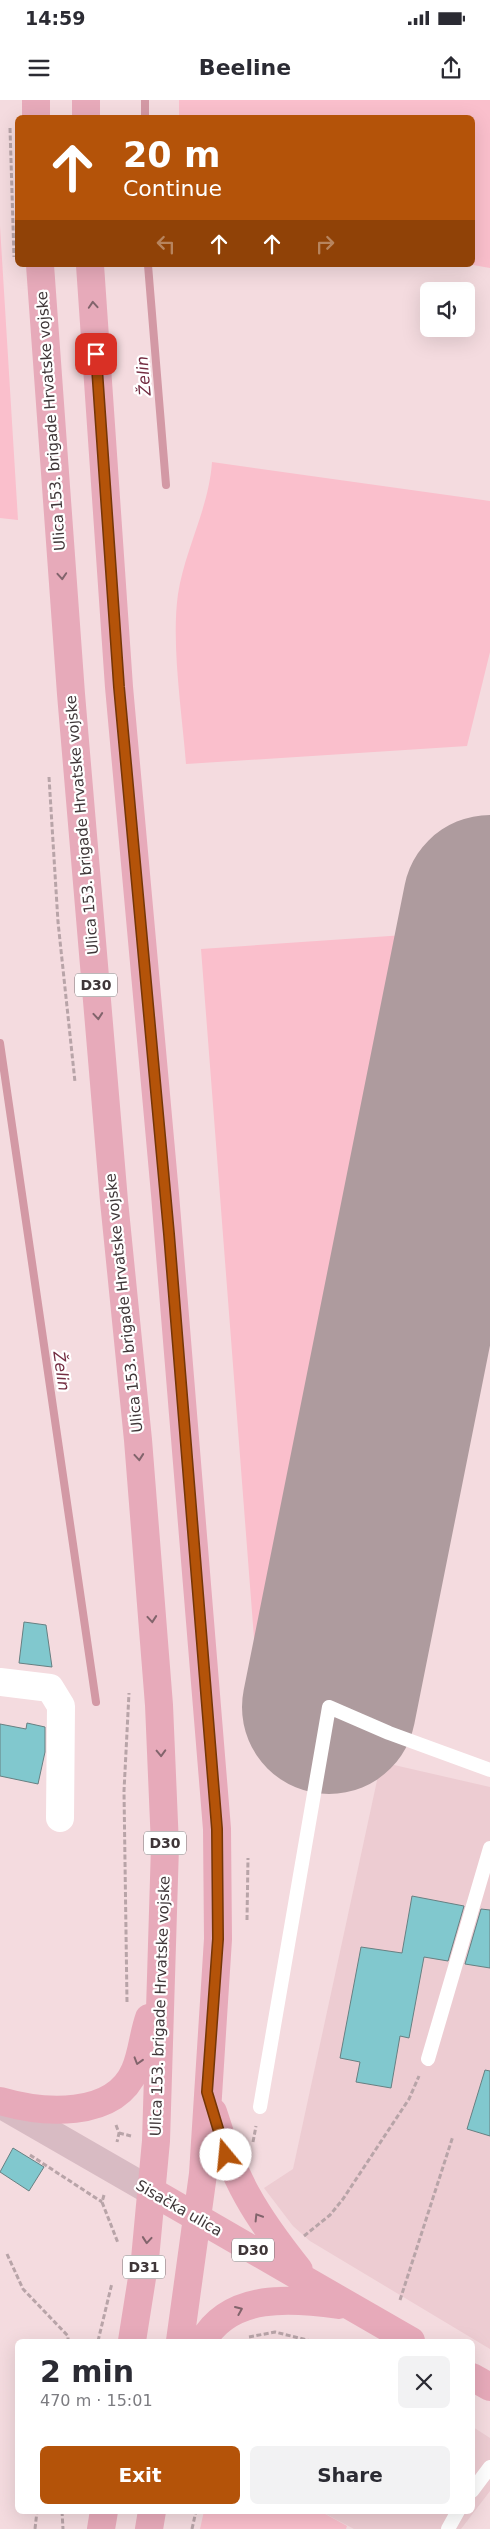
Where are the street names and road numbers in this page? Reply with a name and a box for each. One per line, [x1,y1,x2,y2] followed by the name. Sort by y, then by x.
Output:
[33,290,69,552] street label: Ulica 153. brigade Hrvatske vojske
[62,694,102,956] street label: Ulica 153. brigade Hrvatske vojske
[75,974,117,996] road number: D30
[101,1172,147,1434] street label: Ulica 153. brigade Hrvatske vojske
[144,1832,186,1855] road number: D30
[146,1875,174,2137] street label: Ulica 153. brigade Hrvatske vojske
[133,2176,225,2240] street label: Sisačka ulica
[232,2238,274,2262] road number: D30
[123,2256,165,2278] road number: D31

